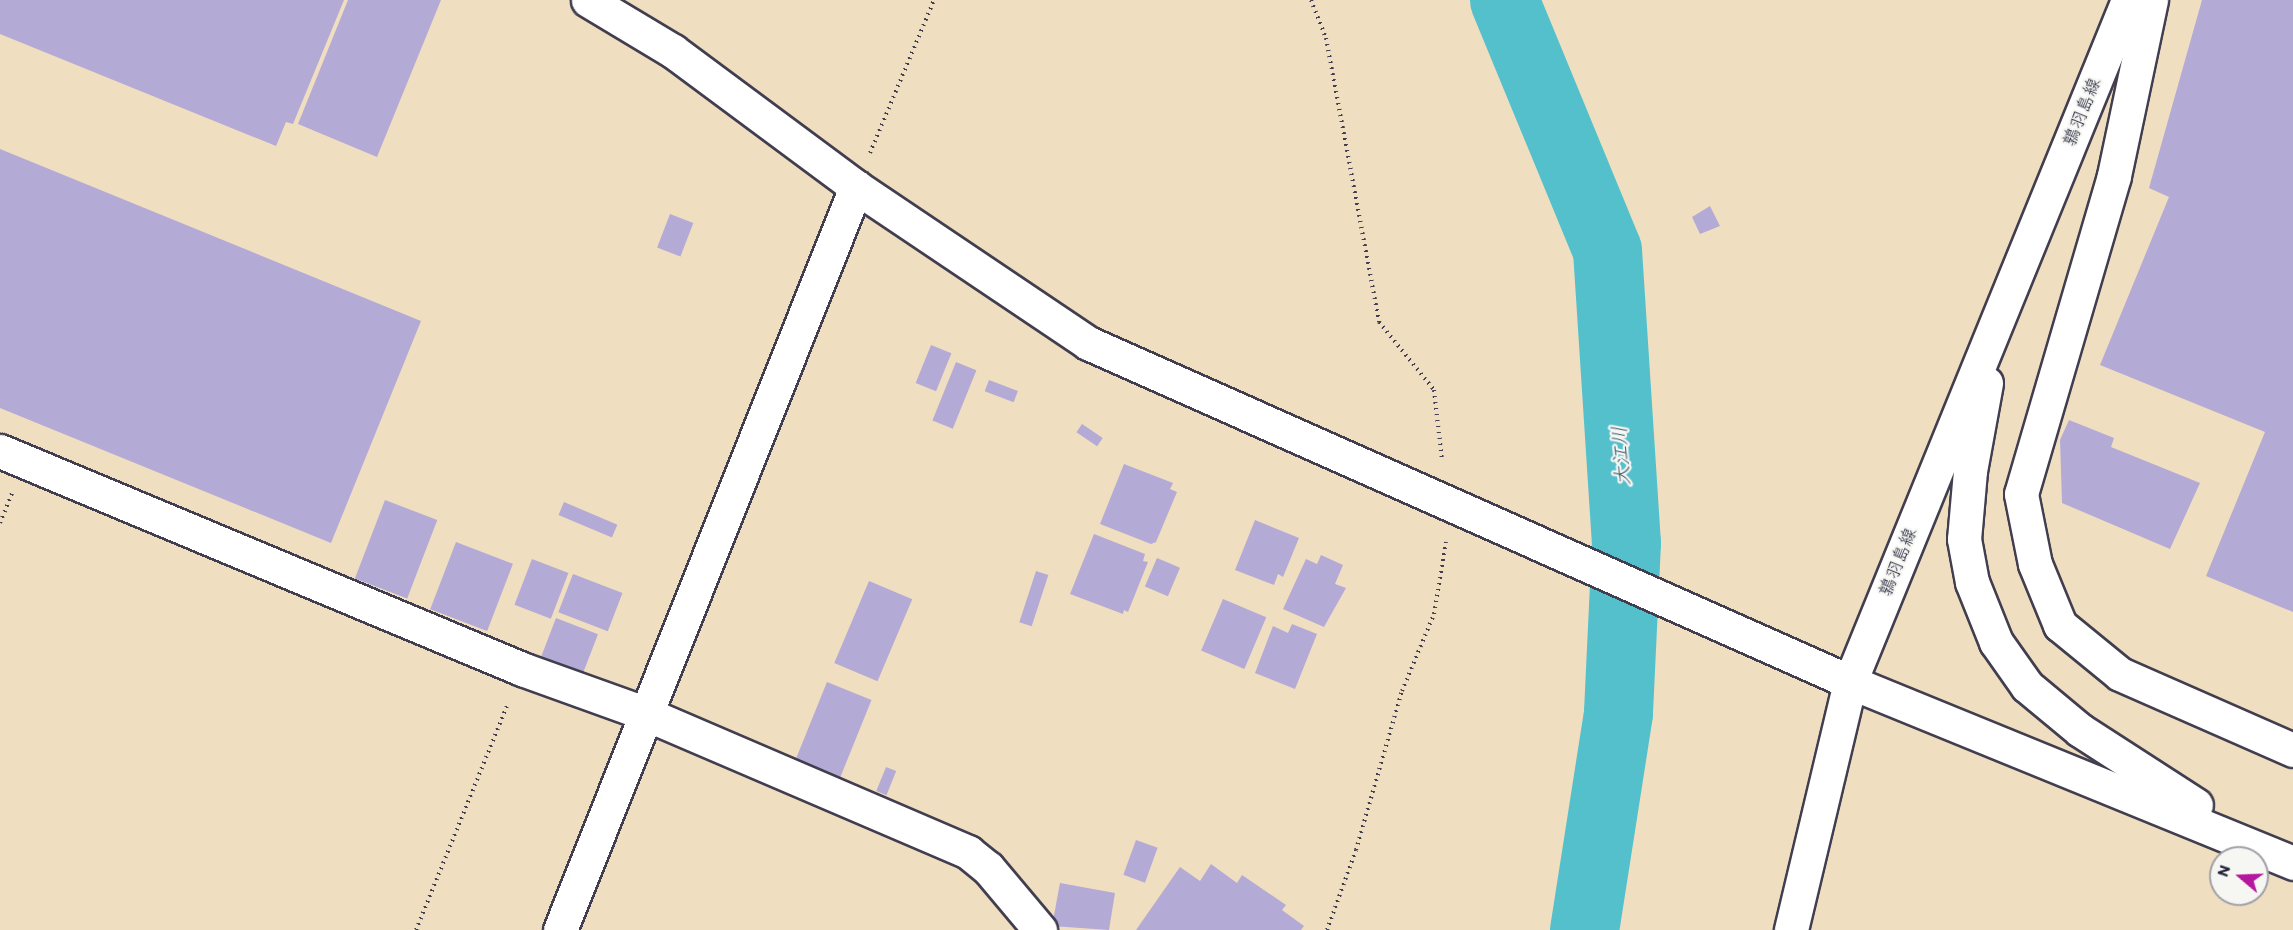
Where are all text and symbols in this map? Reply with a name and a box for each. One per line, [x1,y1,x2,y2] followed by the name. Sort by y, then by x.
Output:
[2059,75,2105,149] street label: 鶉羽島線
[1607,425,1635,487] water label: 大江川
[1875,525,1921,599] street label: 鶉羽島線
[2209,846,2269,906] north arrow
[2213,862,2234,879] text: N

